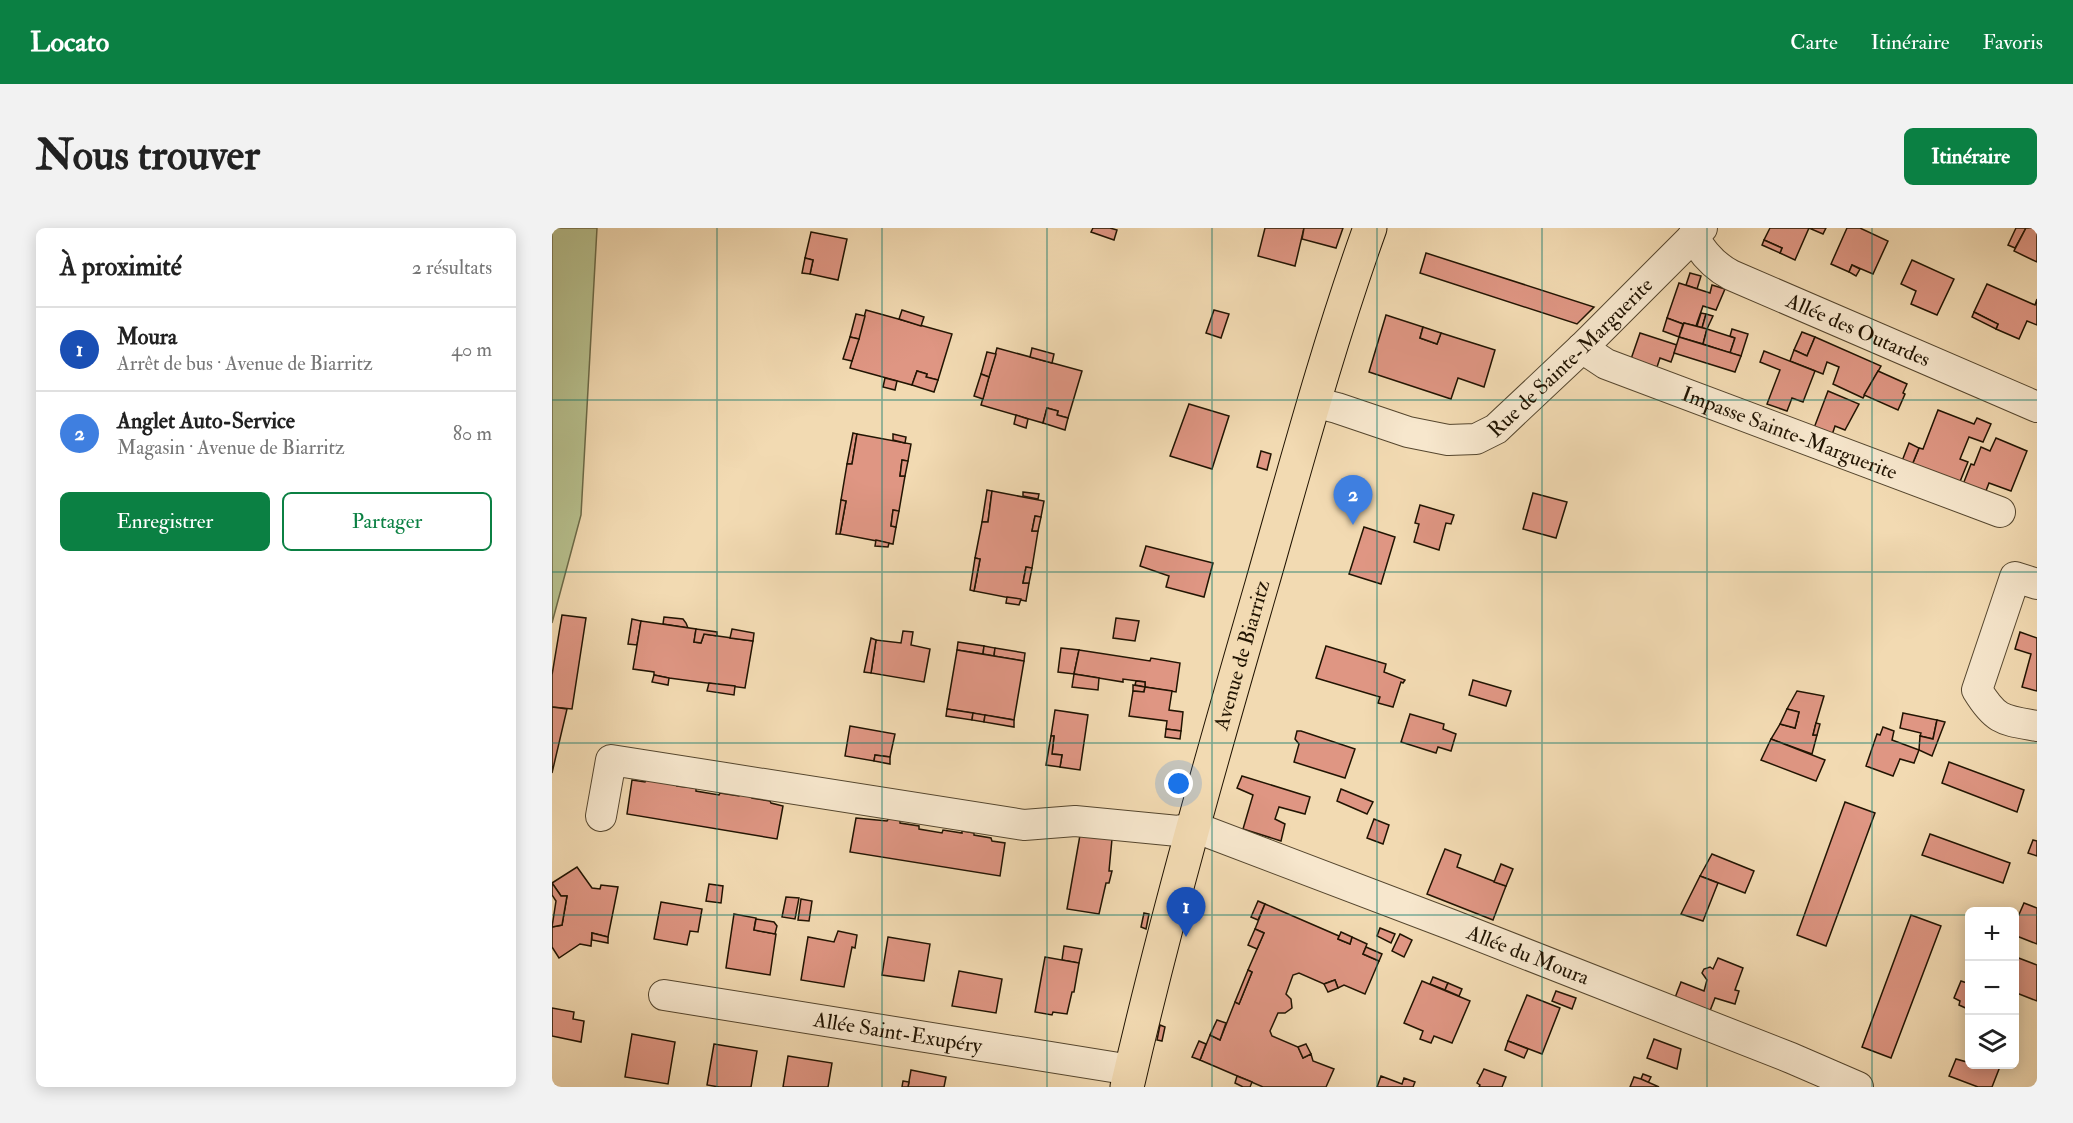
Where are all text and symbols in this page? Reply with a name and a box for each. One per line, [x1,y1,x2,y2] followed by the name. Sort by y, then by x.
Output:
[30,25,109,60] text: Locato
[1790,29,1838,56] text: Carte
[1871,29,1949,56] text: Itinéraire
[1982,29,2043,56] text: Favoris
[1904,128,2037,185] button: Itinéraire
[36,130,260,182] text: Nous trouver
[60,251,182,283] text: À proximité
[412,255,492,280] text: 2 résultats
[1482,271,1659,443] street label: Rue de Sainte-Marguerite
[1781,287,1935,373] street label: Allée des Outardes
[117,323,177,351] text: Moura
[76,337,83,362] text: 1
[451,337,492,362] text: 40 m
[117,351,373,376] text: Arrêt de bus · Avenue de Biarritz
[1678,380,1901,486] street label: Impasse Sainte-Marguerite
[117,407,295,435] text: Anglet Auto-Service
[74,421,85,446] text: 2
[453,421,492,446] text: 80 m
[117,435,345,460] text: Magasin · Avenue de Biarritz
[1334,476,1372,525] pin: 2
[60,492,270,551] button: Enregistrer
[282,492,492,551] button: Partager
[1207,577,1276,734] street label: Avenue de Biarritz
[1164,769,1193,798] your location
[1166,888,1206,937] pin: 1
[1965,907,2019,1069] map controls
[1965,907,2019,961] button: +
[1462,918,1594,991] street label: Allée du Moura
[1965,961,2019,1015] button: −
[811,1006,985,1060] street label: Allée Saint-Exupéry
[1965,1015,2019,1069] button: layers

